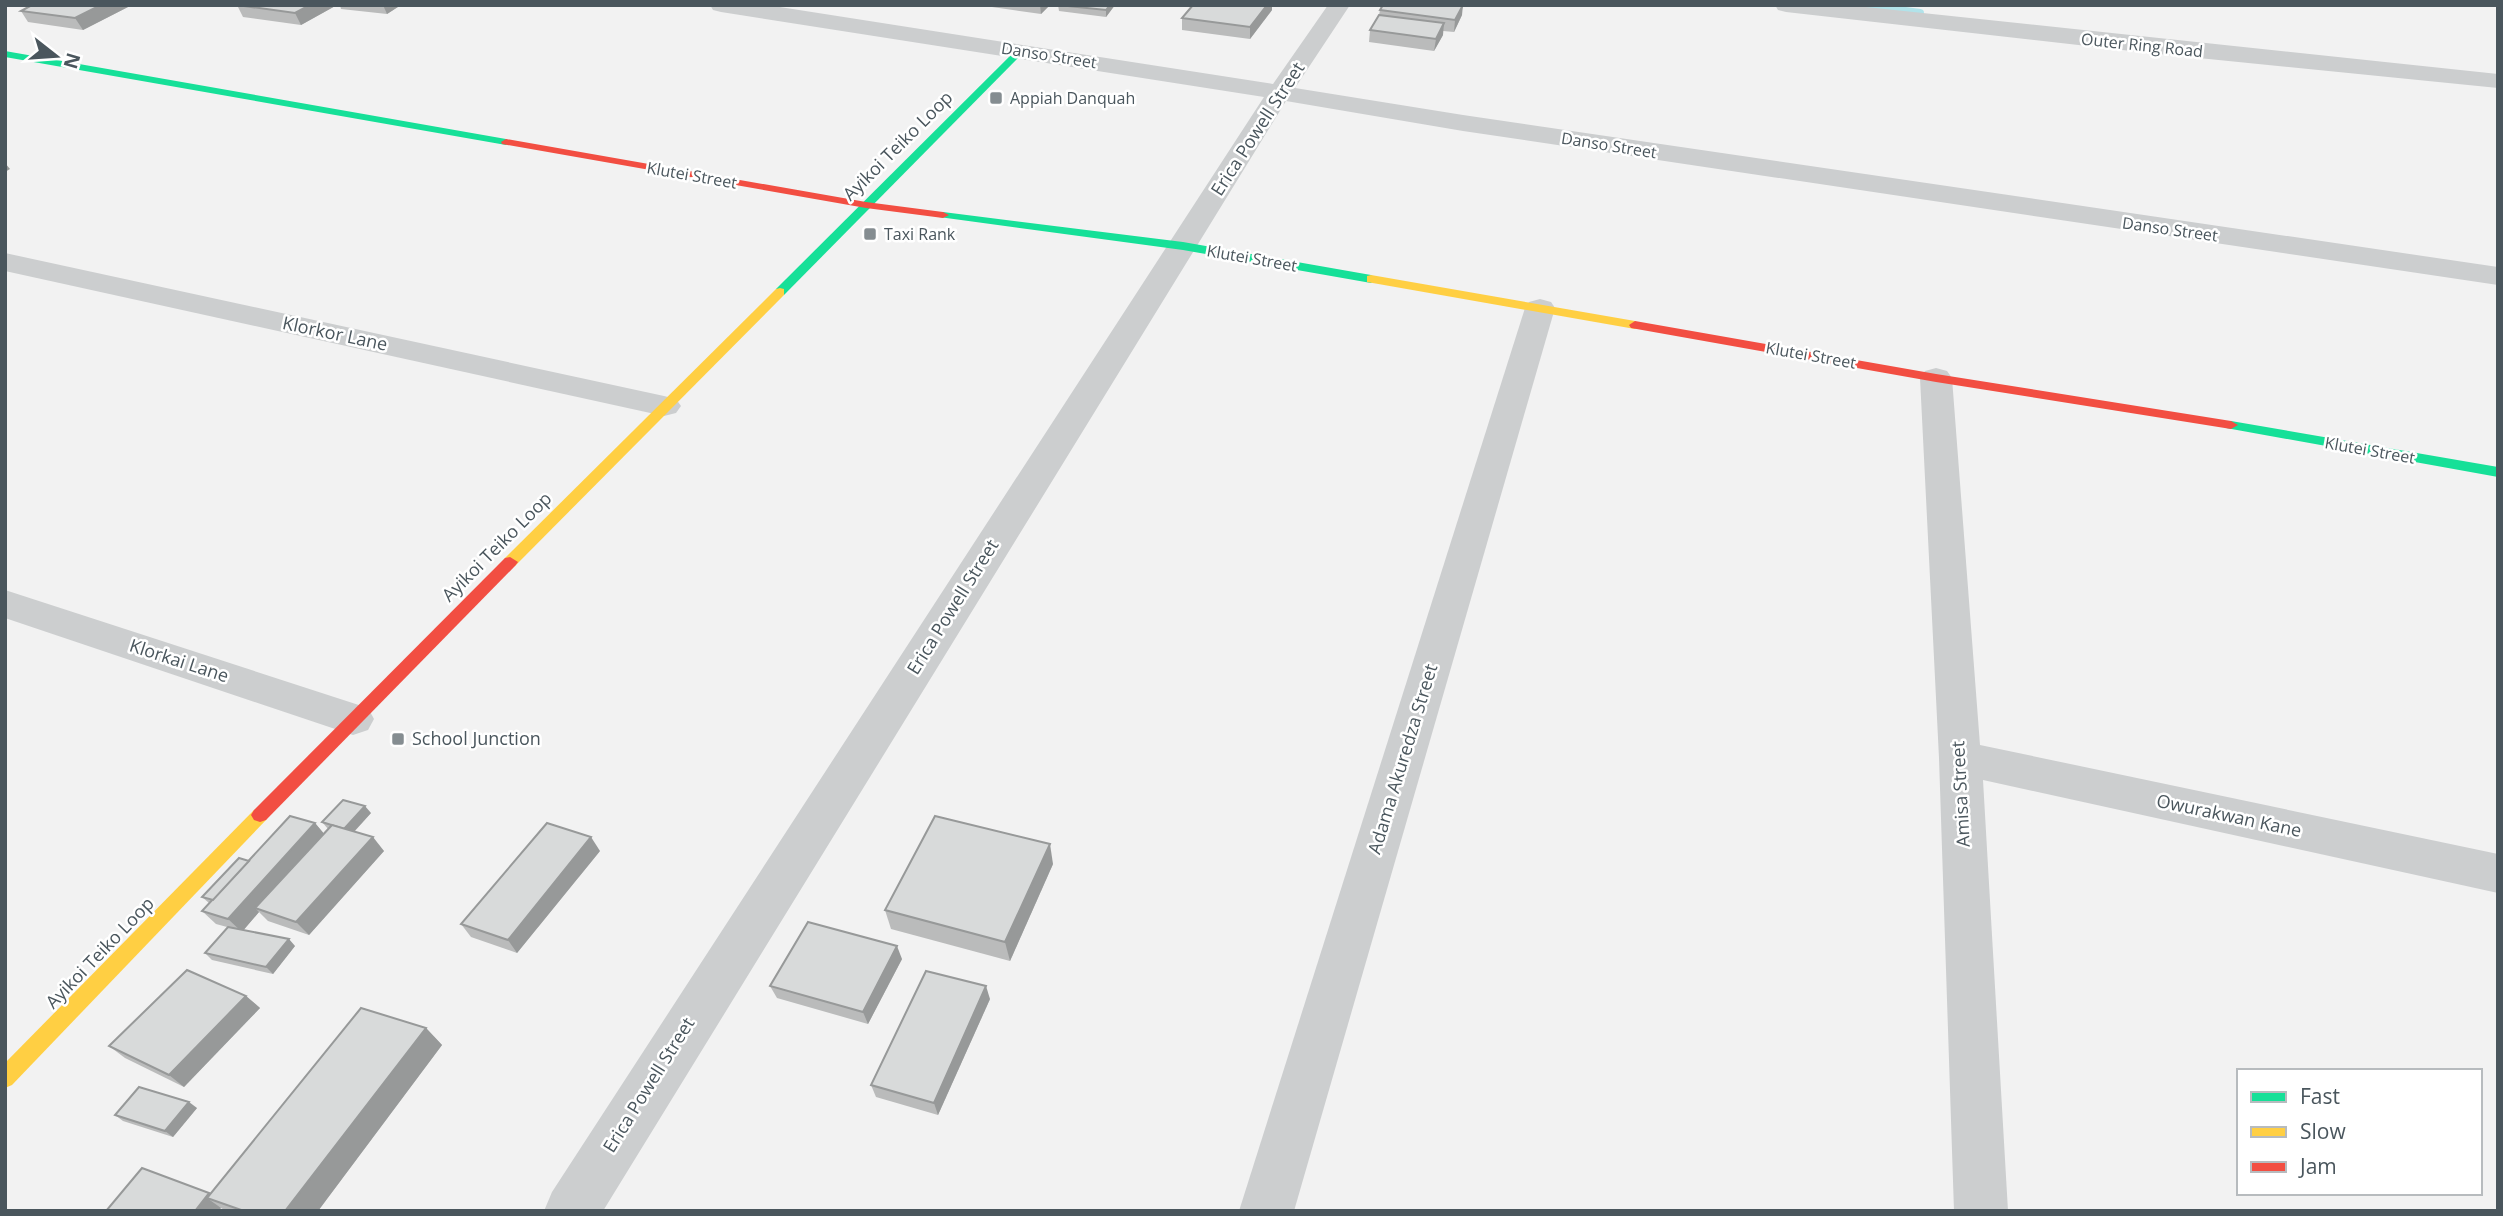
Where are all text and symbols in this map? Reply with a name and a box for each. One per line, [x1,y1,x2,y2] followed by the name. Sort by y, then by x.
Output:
[21,21,91,91] north arrow
[2080,28,2204,62] street label: Outer Ring Road
[1000,37,1099,73] street label: Danso Street
[58,50,87,72] text: N
[1205,57,1309,200] street label: Erica Powell Street
[837,85,957,205] street label: Ayikoi Teiko Loop
[1010,87,1135,109] place label: Appiah Danquah
[988,90,1004,106] marker: Appiah Danquah
[1560,127,1659,163] street label: Danso Street
[645,156,739,194] street label: Klutei Street
[2121,211,2220,247] street label: Danso Street
[884,223,956,245] place label: Taxi Rank
[862,226,878,242] marker: Taxi Rank
[1205,239,1299,277] street label: Klutei Street
[281,310,390,356] street label: Klorkor Lane
[1764,336,1858,374] street label: Klutei Street
[2323,431,2417,469] street label: Klutei Street
[436,486,556,606] street label: Ayikoi Teiko Loop
[901,534,1003,679] street label: Erica Powell Street
[127,633,232,687] street label: Klorkai Lane
[1362,661,1442,857] street label: Adama Akuredza Street
[412,726,541,750] place label: School Junction
[390,731,406,747] marker: School Junction
[1945,740,1975,848] street label: Amisa Street
[2155,788,2304,842] street label: Owurakwan Kane
[40,891,159,1013] street label: Ayikoi Teiko Loop
[597,1012,699,1157] street label: Erica Powell Street
[2237,1069,2482,1195] legend
[2300,1082,2340,1110] text: Fast
[2300,1117,2346,1145] text: Slow
[2298,1152,2337,1180] text: Jam

